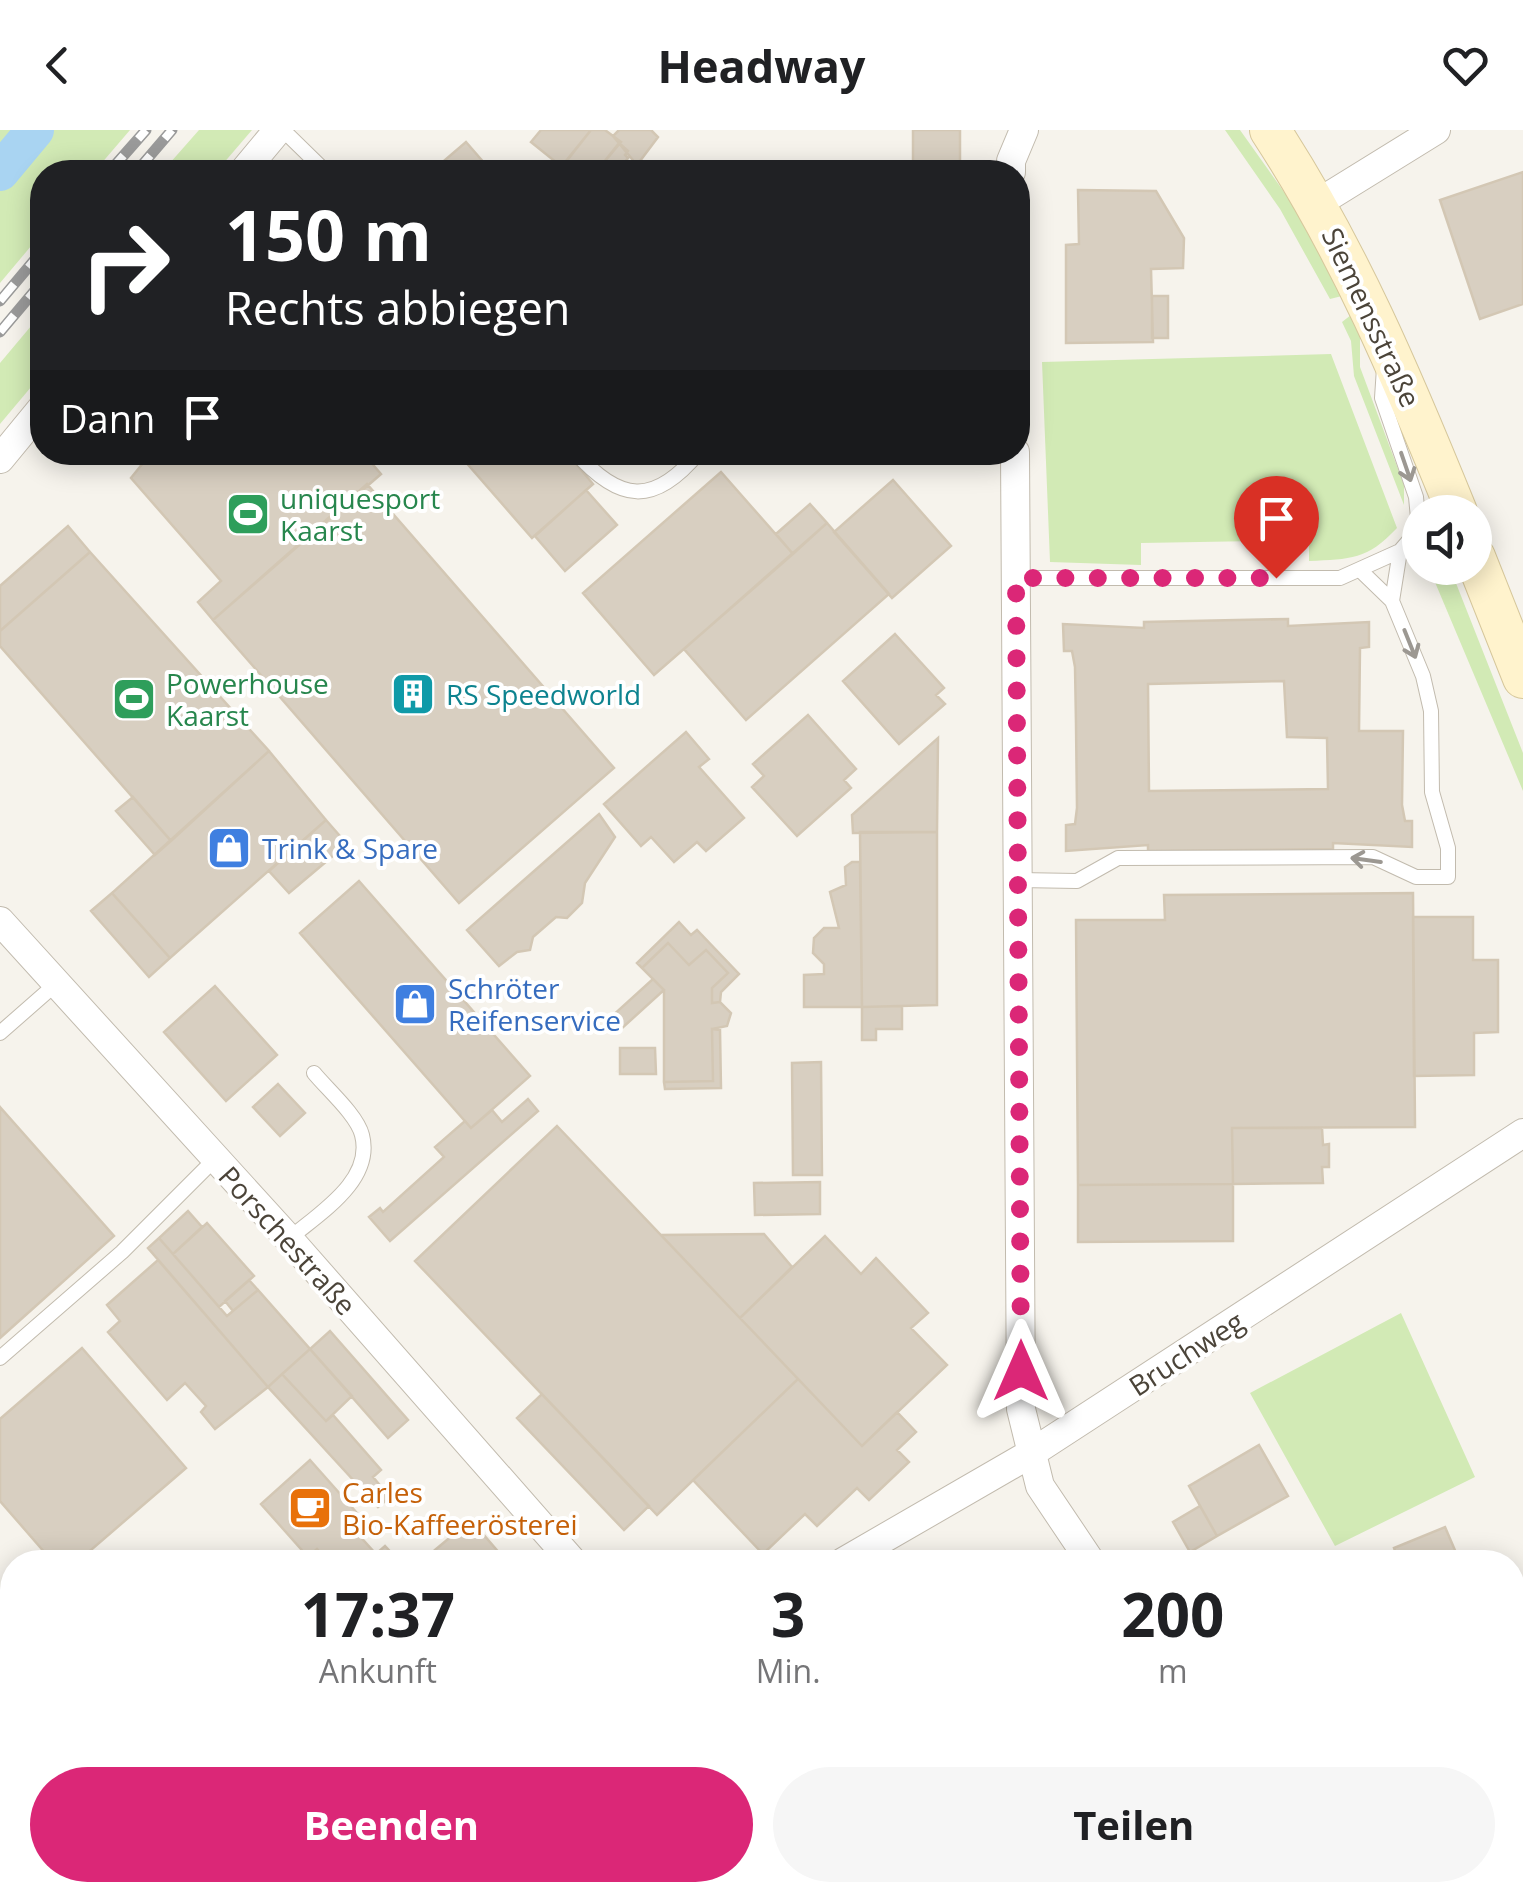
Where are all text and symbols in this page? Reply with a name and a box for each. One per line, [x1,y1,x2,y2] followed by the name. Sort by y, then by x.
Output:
[658,35,865,96] text: Headway
[30,38,85,93] icon: back
[1438,38,1493,93] icon: heart
[225,186,432,282] text: 150 m
[60,200,190,330] icon: right
[1314,221,1430,413] street label: Siemensstraße
[225,277,570,338] text: Rechts abbiegen
[175,390,230,445] icon: arrive
[60,392,155,444] text: Dann
[1398,450,1416,482] one-way arrow
[1234,476,1319,579] pin
[280,479,440,549] place label: uniquesport Kaarst
[225,491,271,537] sports icon: uniquesport Kaarst
[1249,491,1304,546] icon: arrive
[1402,495,1492,585] map controls
[1402,495,1492,585] button: sound
[1403,629,1421,659] one-way arrow
[166,664,329,734] place label: Powerhouse Kaarst
[390,671,436,717] building icon: RS Speedworld
[446,675,641,713] place label: RS Speedworld
[111,676,157,722] sports icon: Powerhouse Kaarst
[206,825,252,871] shop icon: Trink & Spare
[262,829,438,867] place label: Trink & Spare
[1350,850,1383,868] one-way arrow
[448,969,621,1039] place label: Schröter Reifenservice
[392,981,438,1027] shop icon: Schröter Reifenservice
[211,1157,365,1323] street label: Porschestraße
[1121,1302,1251,1404] street label: Bruchweg
[969,1319,1073,1423] position arrow
[342,1473,578,1543] place label: Carles Bio-Kaffeerösterei
[287,1485,333,1531] cafe icon: Carles Bio-Kaffeerösterei
[301,1573,455,1655] text: 17:37
[771,1573,805,1655] text: 3
[1121,1573,1224,1655] text: 200
[319,1649,437,1692] text: Ankunft
[756,1649,821,1692] text: Min.
[1158,1649,1188,1692] text: m
[30,1767,753,1882] button: Beenden
[773,1767,1495,1882] button: Teilen

